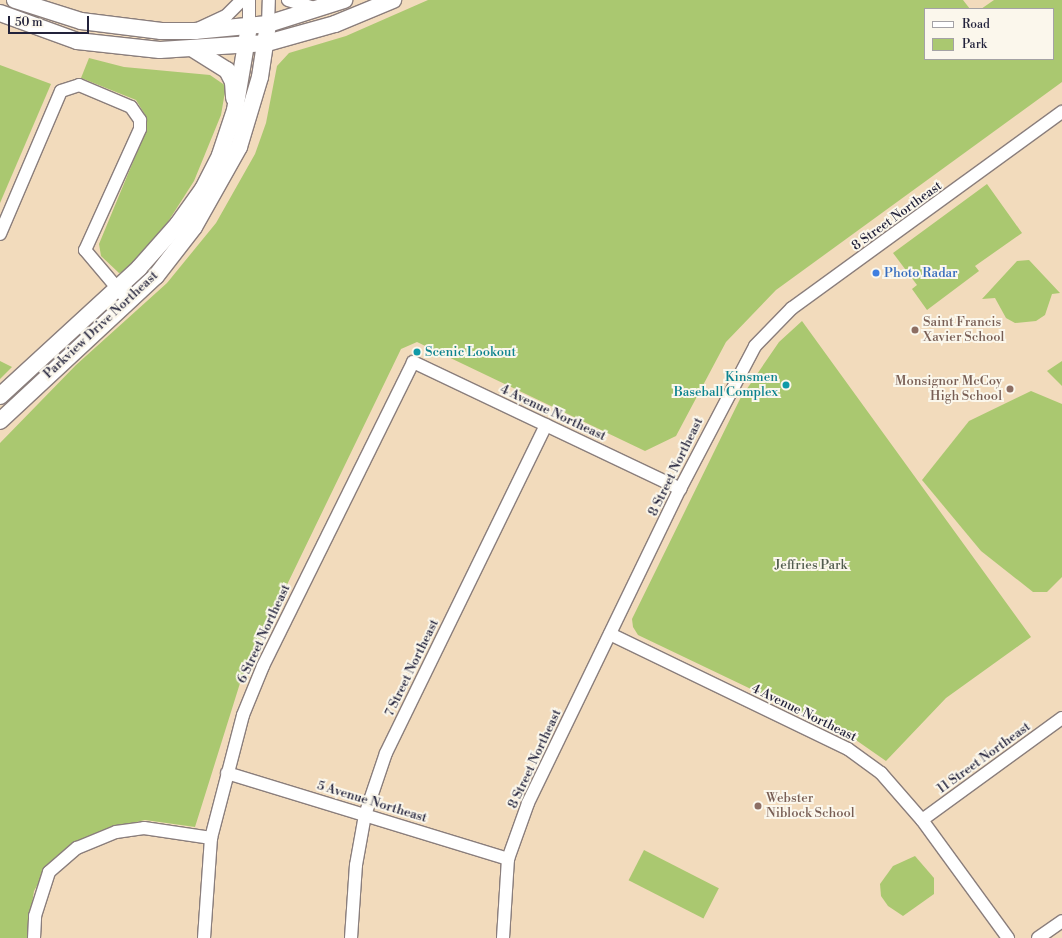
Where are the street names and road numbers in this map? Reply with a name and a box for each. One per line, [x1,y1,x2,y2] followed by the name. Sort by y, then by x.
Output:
[849,178,945,254] street label: 8 Street Northeast
[41,268,161,382] street label: Parkview Drive Northeast
[498,382,608,444] street label: 4 Avenue Northeast
[645,415,707,519] street label: 8 Street Northeast
[234,582,294,686] street label: 6 Street Northeast
[382,617,442,719] street label: 7 Street Northeast
[749,681,859,745] street label: 4 Avenue Northeast
[505,707,565,811] street label: 8 Street Northeast
[934,719,1034,797] street label: 11 Street Northeast
[315,778,429,826] street label: 5 Avenue Northeast

